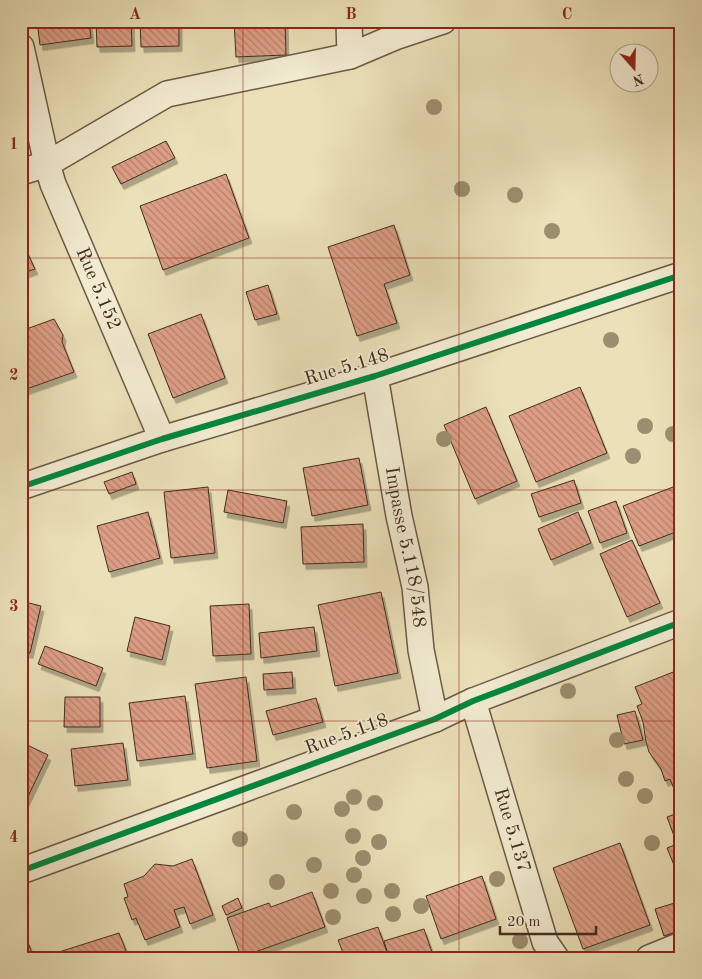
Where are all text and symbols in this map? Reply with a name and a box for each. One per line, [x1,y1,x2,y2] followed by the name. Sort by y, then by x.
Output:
[129,7,141,23] text: A
[345,7,357,23] text: B
[562,7,572,23] text: C
[610,42,660,92] north arrow
[630,71,646,88] text: N
[9,137,19,153] text: 1
[72,245,124,333] street label: Rue 5.152
[303,346,391,390] street label: Rue 5.148
[9,368,19,384] text: 2
[381,465,428,629] street label: Impasse 5.118/548
[9,599,19,615] text: 3
[303,711,391,759] street label: Rue 5.118
[490,786,533,875] street label: Rue 5.137
[9,830,19,846] text: 4
[500,904,596,936] scale bar
[507,915,541,930] text: 20 m

